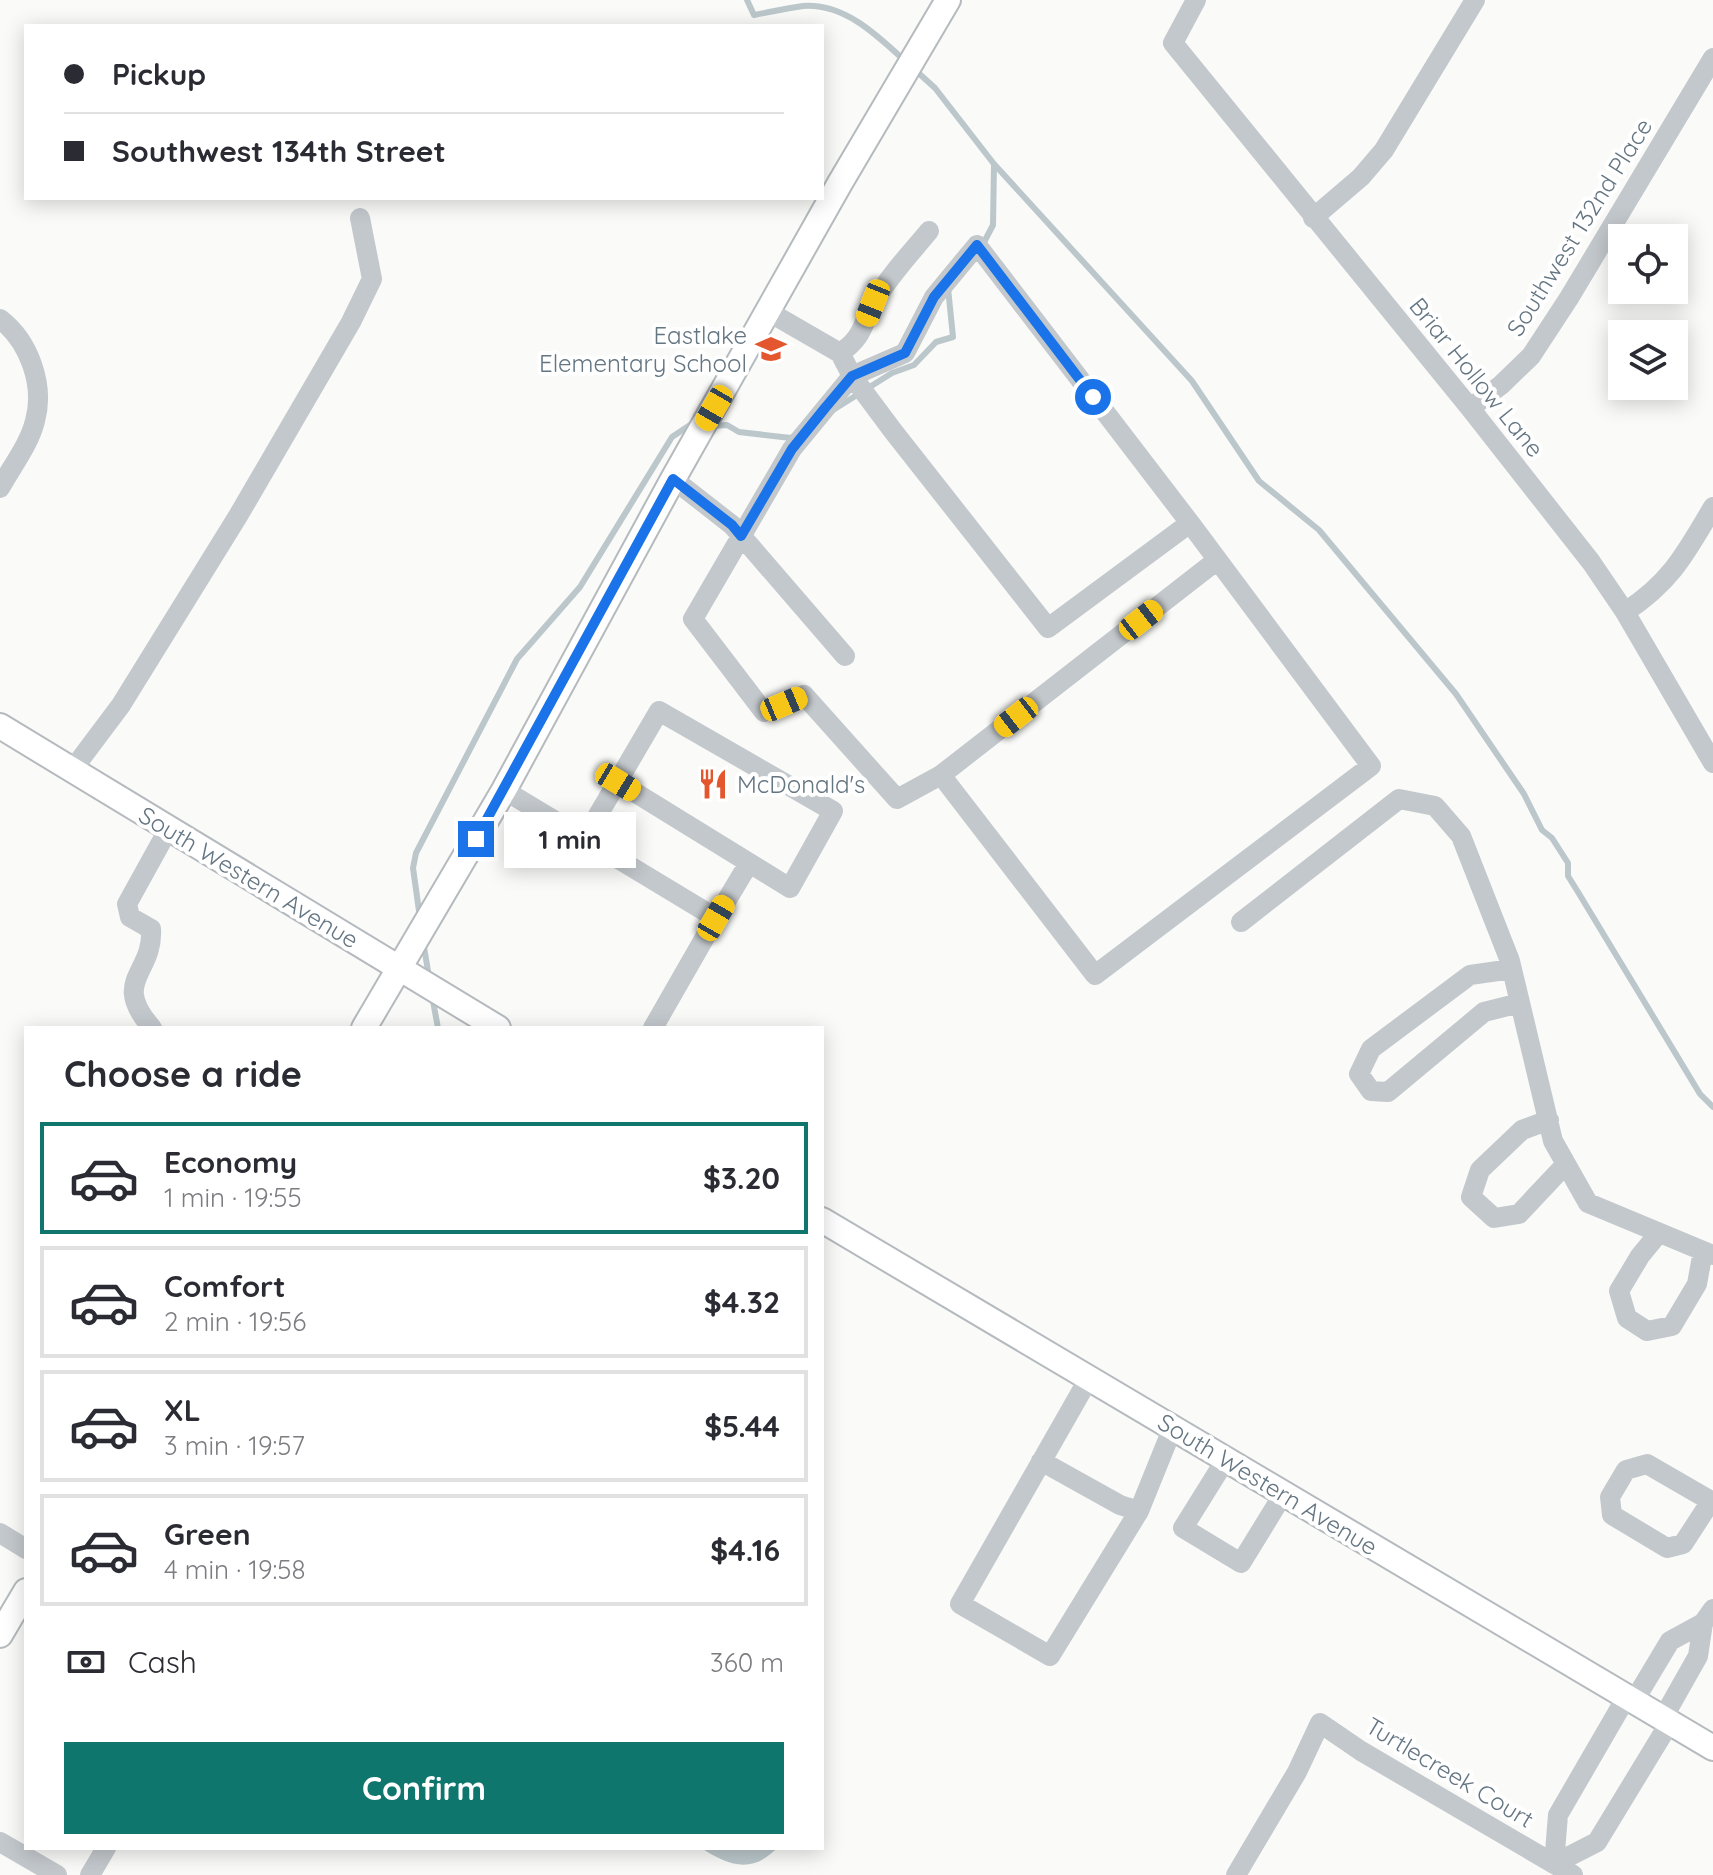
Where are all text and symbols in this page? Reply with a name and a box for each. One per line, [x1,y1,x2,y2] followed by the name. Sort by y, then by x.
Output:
[112,55,206,93] text: Pickup
[1500,113,1658,341] street label: Southwest 132nd Place
[112,132,446,170] text: Southwest 134th Street
[1608,224,1688,400] map controls
[1608,224,1688,304] button: locate
[853,276,893,330] car
[1403,291,1551,463] street label: Briar Hollow Lane
[539,320,747,378] place label: Eastlake Elementary School
[1608,320,1688,400] button: layers
[754,332,788,366] school or university icon: Eastlake Elementary School
[1075,379,1111,415] route start
[692,381,736,435] car
[1115,596,1167,644] car
[757,684,811,724] car
[990,693,1042,741] car
[591,759,645,805] car
[696,767,730,801] restaurant icon: McDonald's
[737,769,865,799] place label: McDonald's
[134,800,364,954] street label: South Western Avenue
[504,811,636,867] callout: 1 min
[458,821,494,857] route end
[539,823,602,856] text: 1 min
[694,891,738,945] car
[64,1051,302,1096] text: Choose a ride
[68,1142,140,1214] icon: car
[164,1143,297,1181] text: Economy
[703,1159,780,1197] text: $3.20
[164,1181,302,1214] text: 1 min · 19:55
[68,1266,140,1338] icon: car
[164,1267,285,1305] text: Comfort
[704,1283,780,1321] text: $4.32
[164,1305,306,1338] text: 2 min · 19:56
[68,1390,140,1462] icon: car
[164,1391,201,1429] text: XL
[704,1407,780,1445] text: $5.44
[1153,1407,1383,1561] street label: South Western Avenue
[164,1429,305,1462] text: 3 min · 19:57
[68,1514,140,1586] icon: car
[164,1515,251,1553] text: Green
[710,1531,780,1569] text: $4.16
[164,1553,306,1586] text: 4 min · 19:58
[64,1640,108,1684] icon: cash
[128,1643,197,1681] text: Cash
[710,1646,784,1679] text: 360 m
[1361,1710,1539,1834] street label: Turtlecreek Court
[64,1742,784,1834] button: Confirm

